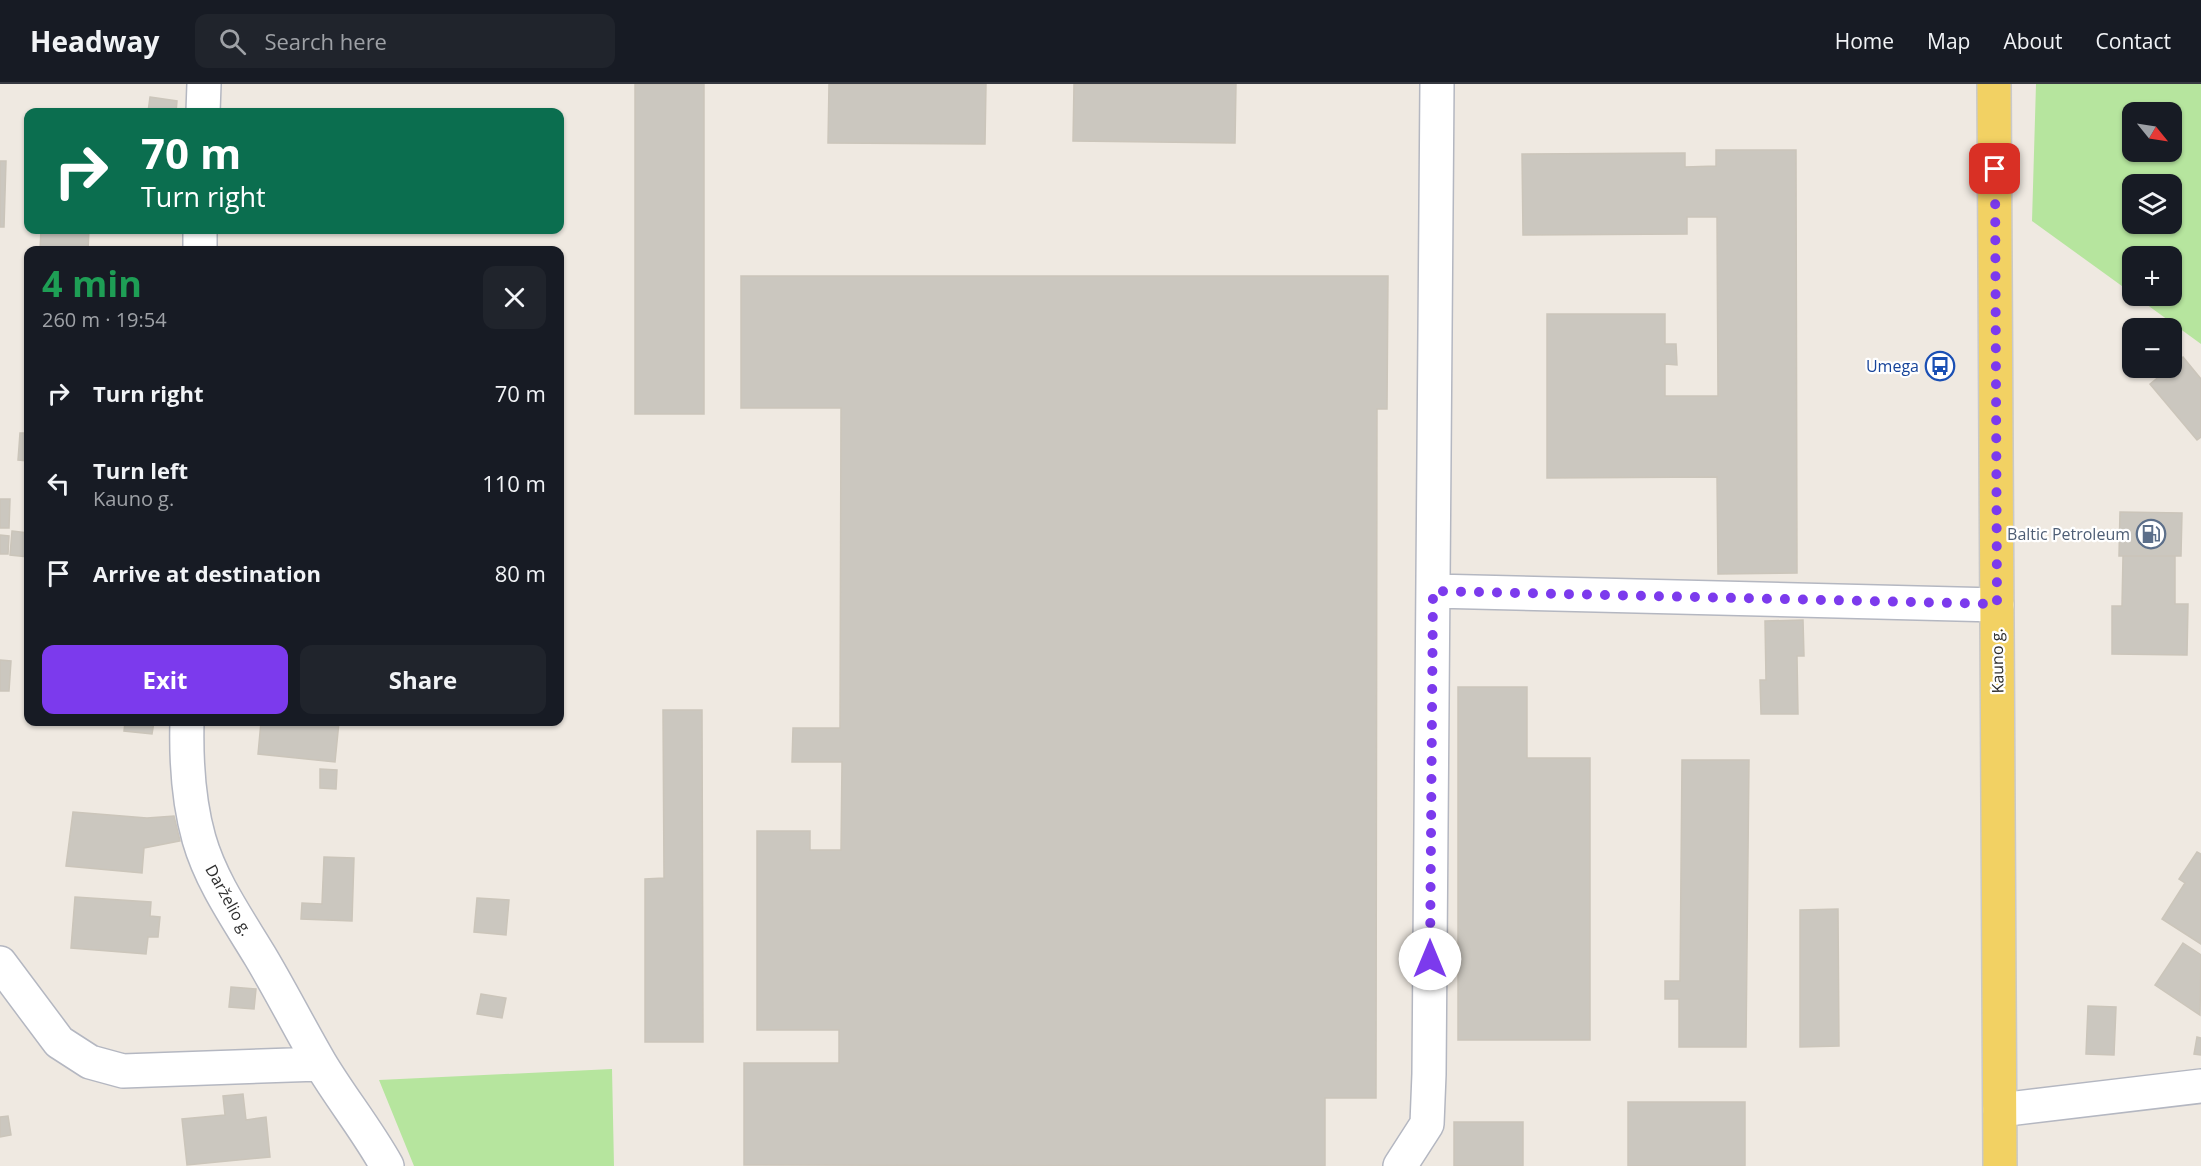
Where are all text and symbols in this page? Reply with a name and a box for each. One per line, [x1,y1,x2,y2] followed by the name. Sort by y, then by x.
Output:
[195,14,615,68] search box
[30,22,159,60] text: Headway
[216,25,249,58] icon: search
[264,26,387,56] text: Search here
[1835,27,1894,55] text: Home
[1927,27,1970,55] text: Map
[2003,27,2063,55] text: About
[2096,27,2171,55] text: Contact
[2122,102,2182,162] north arrow
[2122,102,2182,378] map controls
[141,124,241,181] text: 70 m
[42,132,120,210] icon: right
[1969,143,2020,194] pin
[1978,152,2011,185] icon: arrive
[2122,174,2182,234] button: layers
[141,178,266,215] text: Turn right
[2122,246,2182,306] button: +
[42,259,142,308] text: 4 min
[483,266,546,329] button: close
[42,306,167,333] text: 260 m · 19:54
[2122,318,2182,378] button: −
[1924,350,1956,382] bus stop icon: Umega
[1866,355,1919,377] place label: Umega
[42,377,75,410] icon: right
[93,378,204,408] text: Turn right
[495,378,546,408] text: 70 m
[93,455,188,485] text: Turn left
[42,467,75,500] icon: left
[482,468,546,498] text: 110 m
[93,485,174,512] text: Kauno g.
[2135,518,2167,550] fuel station icon: Baltic Petroleum
[2007,523,2130,545] place label: Baltic Petroleum
[42,557,75,590] icon: arrive
[93,558,321,588] text: Arrive at destination
[495,558,546,588] text: 80 m
[1985,628,2009,694] street label: Kauno g.
[42,645,288,714] button: Exit
[300,645,546,714] button: Share
[200,860,258,940] street label: Darželio g.
[1398,927,1462,991] position arrow

